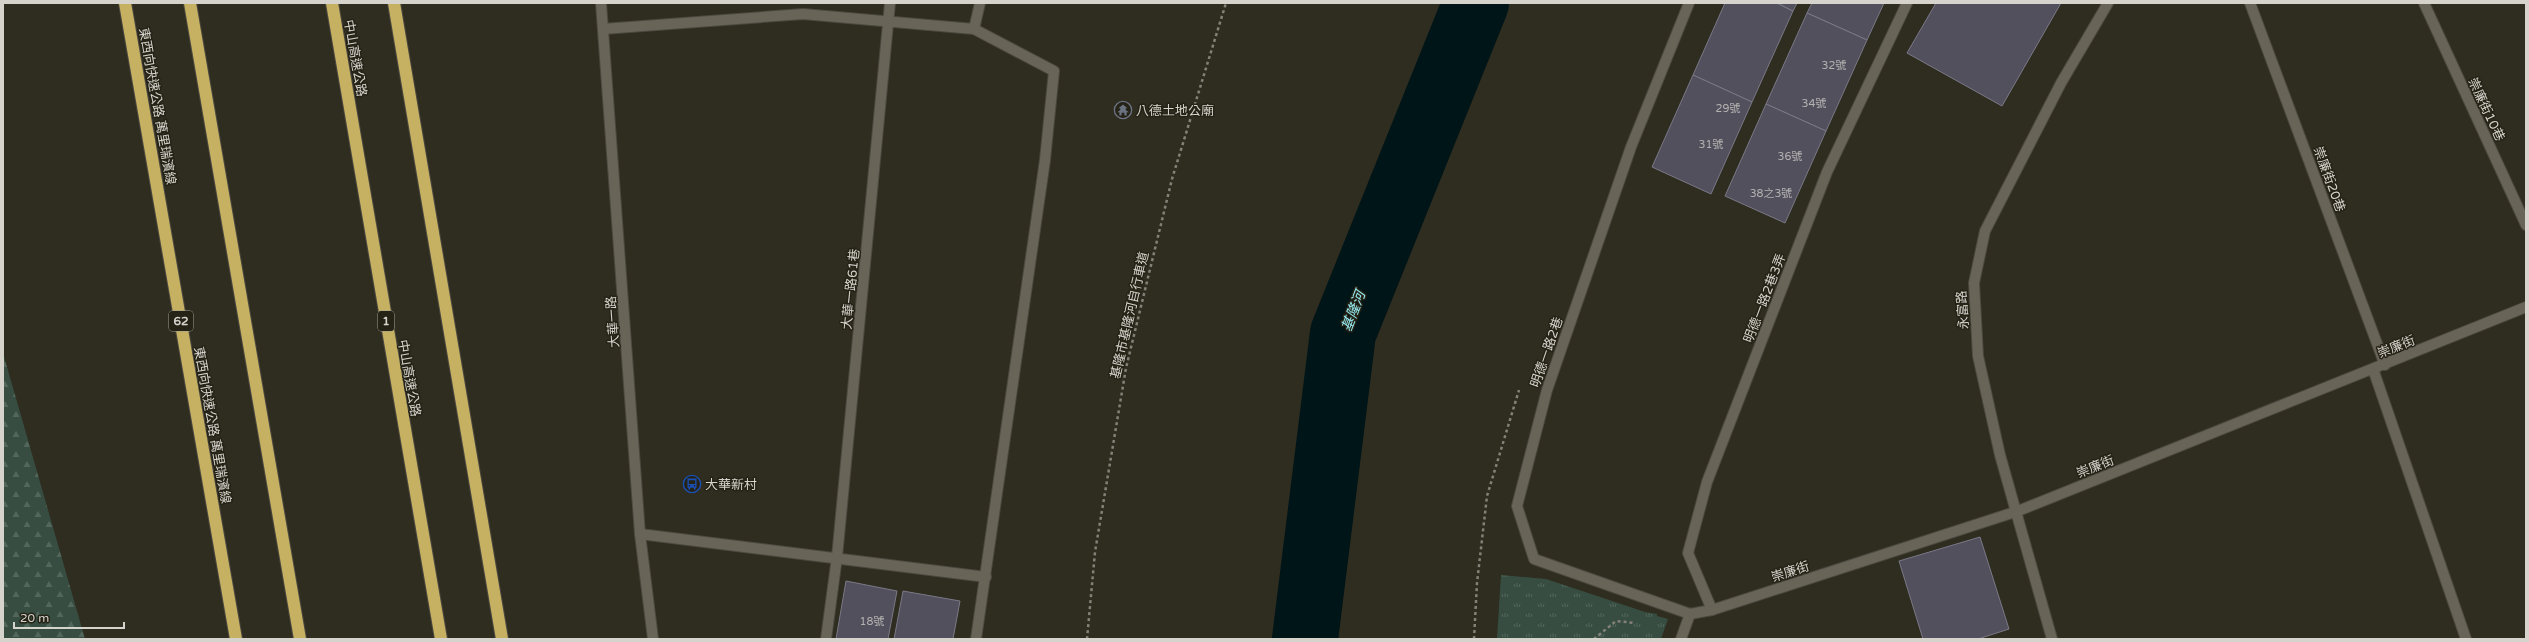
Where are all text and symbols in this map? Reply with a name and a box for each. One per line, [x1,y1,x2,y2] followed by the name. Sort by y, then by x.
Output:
[340,18,370,98] street label: 中山高速公路
[135,26,179,186] street label: 東西向快速公路 萬里瑞濱線
[1822,59,1846,72] house number: 32號
[2464,75,2508,144] street label: 崇廉街10巷
[1802,97,1826,110] house number: 34號
[1113,100,1133,120] temple icon: 八德土地公廟
[1716,102,1740,115] house number: 29號
[1136,103,1214,119] place label: 八德土地公廟
[1699,138,1723,151] house number: 31號
[2310,145,2348,214] street label: 崇廉街20巷
[1778,150,1802,163] house number: 36號
[1750,187,1792,200] house number: 38之3號
[839,248,863,330] street label: 大華一路61巷
[1108,250,1152,380] street label: 基隆市基隆河自行車道
[1741,251,1789,345] street label: 明德一路2巷3弄
[1338,286,1370,334] water label: 基隆河
[1954,290,1972,330] street label: 永富路
[603,295,623,348] street label: 大華一路
[169,311,193,331] road number: 62
[378,311,394,331] road number: 1
[1527,315,1566,390] street label: 明德一路2巷
[2375,332,2417,362] street label: 崇廉街
[394,338,424,418] street label: 中山高速公路
[190,345,234,505] street label: 東西向快速公路 萬里瑞濱線
[2074,452,2116,482] street label: 崇廉街
[682,474,702,494] bus stop icon: 大華新村
[705,477,757,493] place label: 大華新村
[1769,558,1811,586] street label: 崇廉街
[14,604,124,630] scale bar
[20,611,49,625] text: 20 m
[860,615,884,628] house number: 18號

